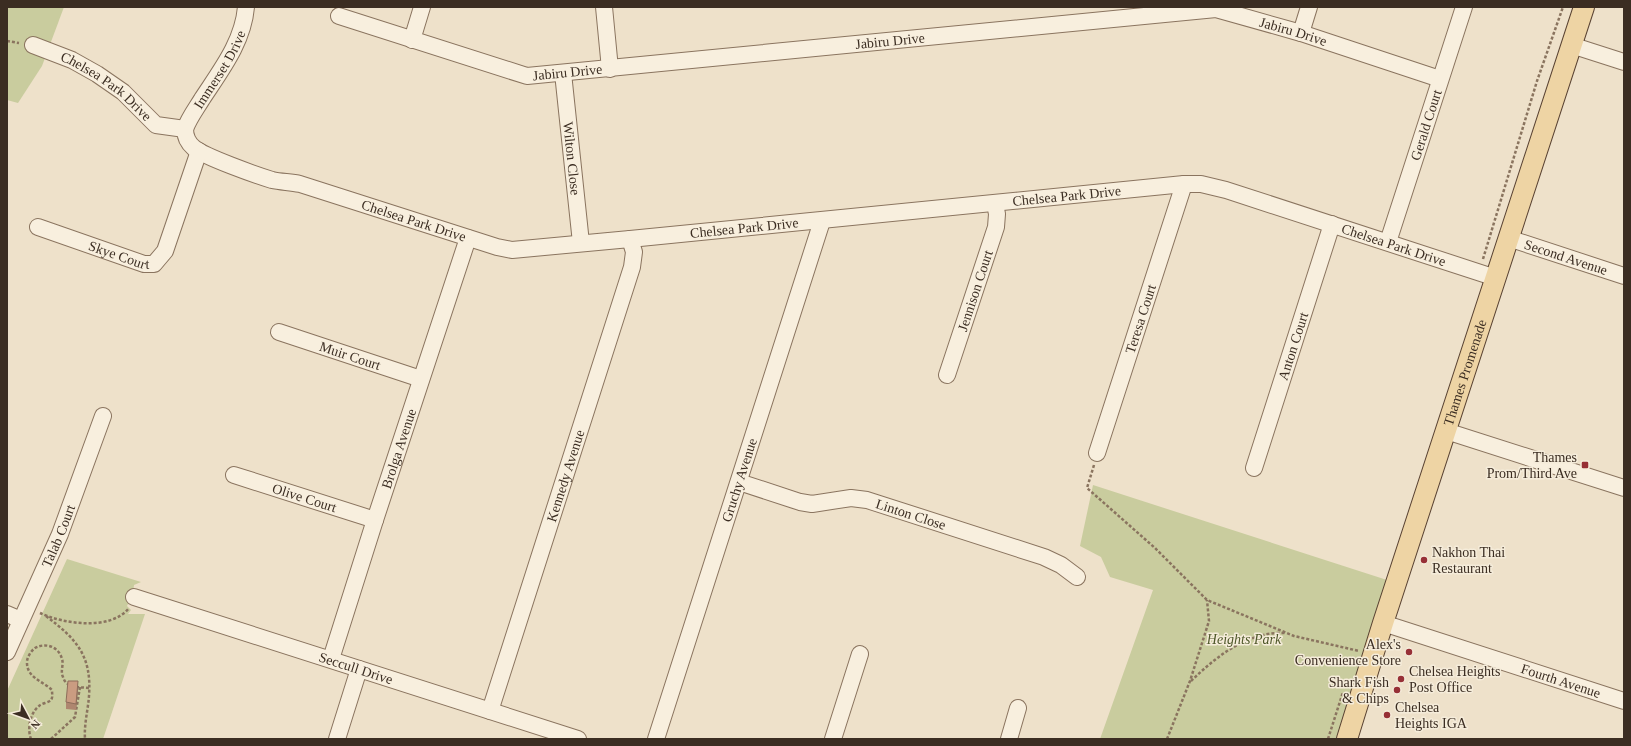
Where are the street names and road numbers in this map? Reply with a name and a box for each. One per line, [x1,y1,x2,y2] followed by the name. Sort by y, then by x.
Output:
[1258,14,1329,49] street label: Jabiru Drive
[191,28,248,111] street label: Immerset Drive
[855,30,925,52] street label: Jabiru Drive
[59,49,155,124] street label: Chelsea Park Drive
[532,61,603,83] street label: Jabiru Drive
[1407,88,1444,162] street label: Gerald Court
[561,121,583,196] street label: Wilton Close
[1012,183,1122,208] street label: Chelsea Park Drive
[360,197,468,244] street label: Chelsea Park Drive
[689,215,799,240] street label: Chelsea Park Drive
[1340,221,1448,269] street label: Chelsea Park Drive
[1523,236,1609,278] street label: Second Avenue
[87,238,150,272] street label: Skye Court
[955,248,995,333] street label: Jennison Court
[1122,282,1159,355] street label: Teresa Court
[1275,310,1311,382] street label: Anton Court
[1440,317,1489,427] street label: Thames Promenade
[318,338,383,373] street label: Muir Court
[378,407,419,491] street label: Brolga Avenue
[544,428,587,524] street label: Kennedy Avenue
[719,436,759,524] street label: Gruchy Avenue
[271,480,339,515] street label: Olive Court
[874,496,948,532] street label: Linton Close
[39,502,78,569] street label: Talab Court
[317,649,395,687] street label: Seccull Drive
[1519,661,1603,700] street label: Fourth Avenue

